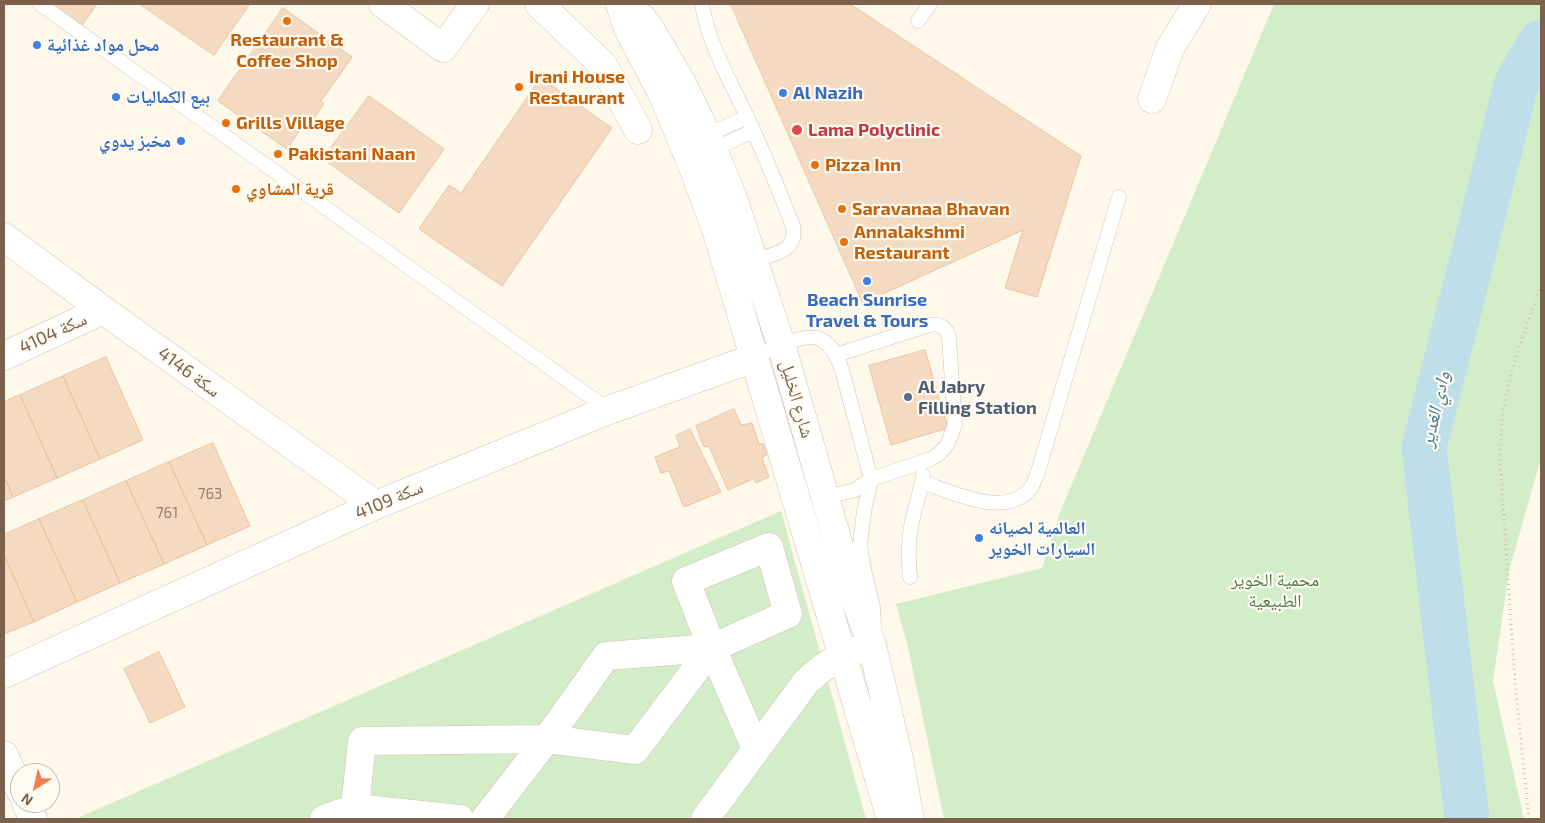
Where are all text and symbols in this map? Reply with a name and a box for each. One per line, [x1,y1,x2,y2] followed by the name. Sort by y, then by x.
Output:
[281,15,293,27] marker: Restaurant & Coffee Shop
[230,29,344,72] place label: Restaurant & Coffee Shop
[47,34,159,56] place label: محل مواد غذائية
[31,39,43,51] marker: محل مواد غذائية
[529,66,625,108] place label: Irani House Restaurant
[513,81,525,93] marker: Irani House Restaurant
[793,82,863,104] place label: Al Nazih
[126,86,210,108] place label: بيع الكماليات
[777,87,789,99] marker: Al Nazih
[110,91,122,103] marker: بيع الكماليات
[236,112,345,134] place label: Grills Village
[220,117,232,129] marker: Grills Village
[808,119,940,141] place label: Lama Polyclinic
[790,123,804,137] marker: Lama Polyclinic
[99,130,171,152] place label: مخبز يدوي
[175,135,187,147] marker: مخبز يدوي
[288,143,416,165] place label: Pakistani Naan
[272,148,284,160] marker: Pakistani Naan
[825,154,901,176] place label: Pizza Inn
[809,159,821,171] marker: Pizza Inn
[246,178,334,200] place label: قرية المشاوي
[230,183,242,195] marker: قرية المشاوي
[852,198,1010,220] place label: Saravanaa Bhavan
[836,203,848,215] marker: Saravanaa Bhavan
[854,221,965,264] place label: Annalakshmi Restaurant
[838,236,850,248] marker: Annalakshmi Restaurant
[861,275,873,287] marker: Beach Sunrise Travel & Tours
[806,289,928,332] place label: Beach Sunrise Travel & Tours
[16,308,90,358] street label: سكة 4104
[154,342,224,402] street label: سكة 4146
[776,358,818,440] street label: شارع الخليل
[1415,369,1455,449] water label: وادي الغدير
[918,376,1037,418] place label: Al Jabry Filling Station
[902,391,914,403] marker: Al Jabry Filling Station
[352,476,426,524] street label: سكة 4109
[198,485,222,503] house number: 763
[156,504,178,522] house number: 761
[989,517,1095,560] place label: العالمية لصيانه السيارات الخوير
[973,532,985,544] marker: العالمية لصيانه السيارات الخوير
[1231,569,1319,612] park label: محمية الخوير الطبيعية
[10,763,60,813] north arrow
[18,790,36,810] text: N

